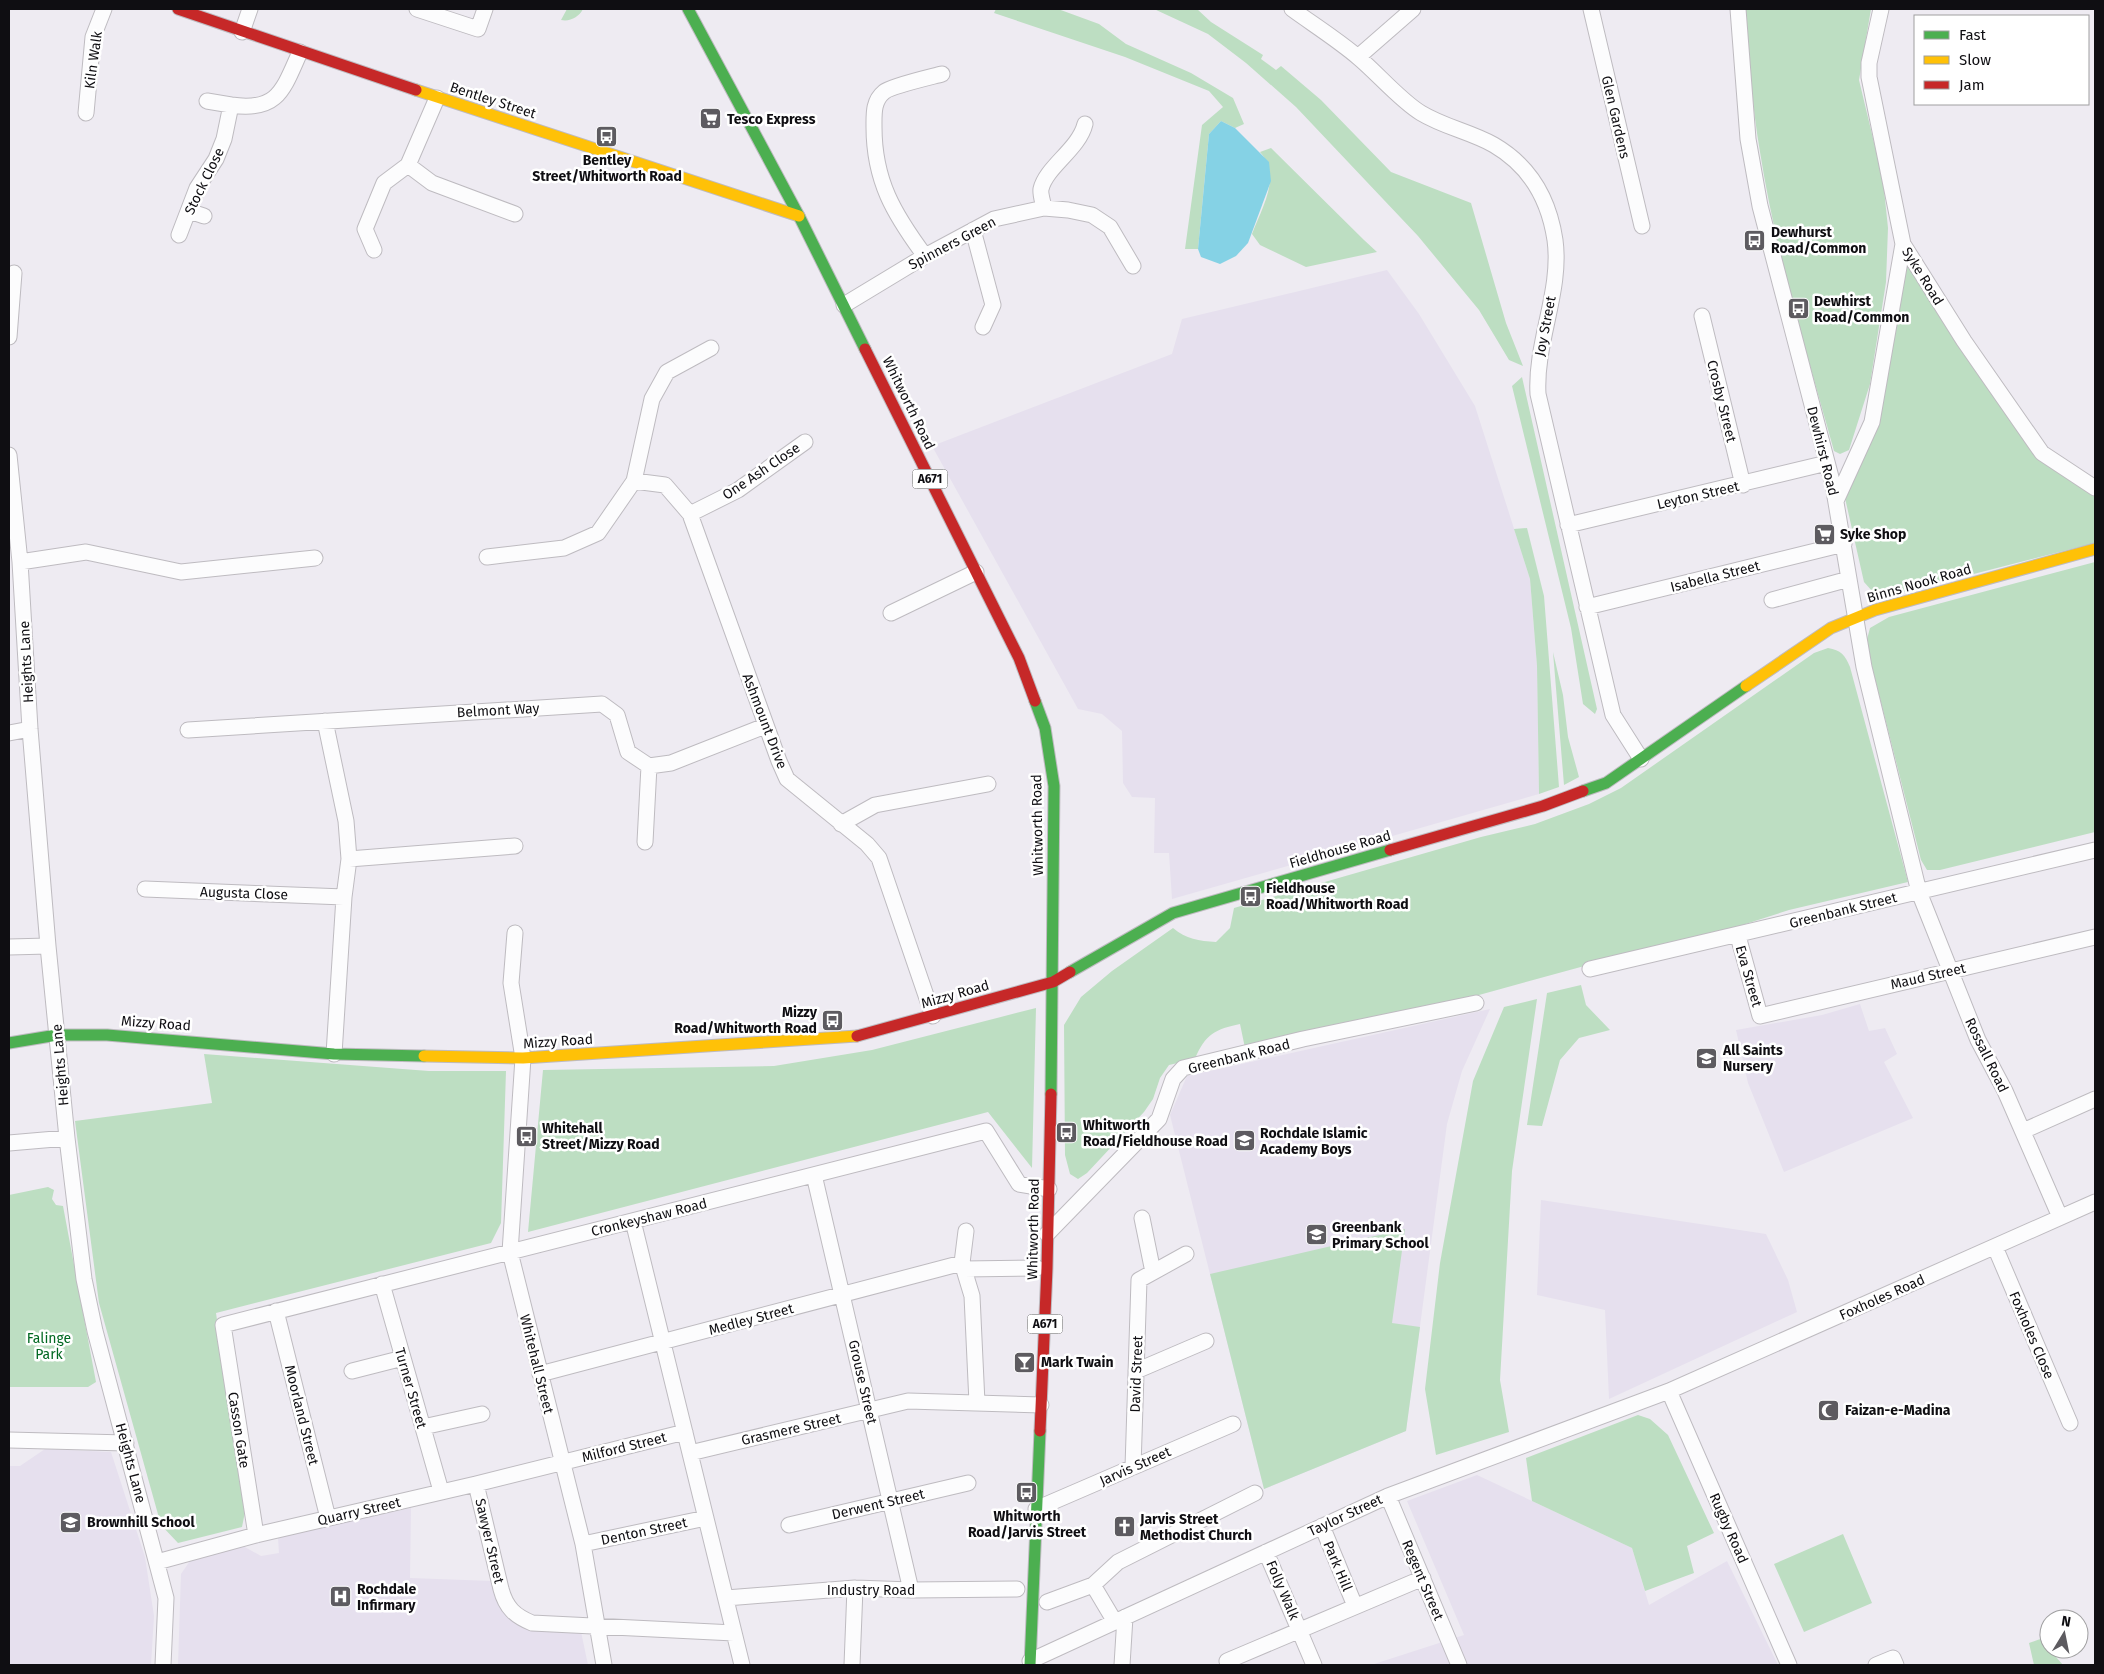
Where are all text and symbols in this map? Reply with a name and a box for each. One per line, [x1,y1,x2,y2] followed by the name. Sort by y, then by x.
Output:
[1914,15,2089,105] legend
[1959,26,1986,44] text: Fast
[81,29,106,90] street label: Kiln Walk
[1959,51,1991,69] text: Slow
[1598,74,1633,161] street label: Glen Gardens
[1959,76,1985,94] text: Jam
[448,79,539,123] street label: Bentley Street
[699,107,723,131] supermarket icon: Tesco Express
[727,111,816,128] place label: Tesco Express
[595,125,619,149] bus stop icon: Bentley Street/Whitworth Road
[181,145,228,217] street label: Stock Close
[532,152,682,185] place label: Bentley Street/Whitworth Road
[906,213,999,274] street label: Spinners Green
[1771,224,1866,257] place label: Dewhurst Road/Common
[1743,228,1767,252] bus stop icon: Dewhurst Road/Common
[1898,244,1947,308] street label: Syke Road
[1814,293,1909,326] place label: Dewhirst Road/Common
[1531,294,1560,358] street label: Joy Street
[1786,297,1810,321] bus stop icon: Dewhirst Road/Common
[879,354,938,453] street label: Whitworth Road
[1703,358,1740,445] street label: Crosby Street
[1803,405,1842,498] street label: Dewhirst Road
[719,439,803,504] street label: One Ash Close
[912,469,948,488] road number: A671
[1655,478,1742,513] street label: Leyton Street
[1812,522,1836,546] supermarket icon: Syke Shop
[1840,526,1906,543] place label: Syke Shop
[1669,557,1762,596] street label: Isabella Street
[1865,560,1973,607] street label: Binns Nook Road
[16,620,37,703] street label: Heights Lane
[739,671,791,771] street label: Ashmount Drive
[456,700,540,721] street label: Belmont Way
[1028,774,1047,876] street label: Whitworth Road
[1287,827,1393,872] street label: Fieldhouse Road
[1266,880,1409,913] place label: Fieldhouse Road/Whitworth Road
[200,883,288,904] street label: Augusta Close
[1238,884,1262,908] bus stop icon: Fieldhouse Road/Whitworth Road
[1788,889,1900,932] street label: Greenbank Street
[1732,943,1766,1010] street label: Eva Street
[1889,959,1968,993] street label: Maud Street
[919,977,991,1012] street label: Mizzy Road
[674,1004,818,1037] place label: Mizzy Road/Whitworth Road
[821,1008,845,1032] bus stop icon: Mizzy Road/Whitworth Road
[120,1013,191,1034] street label: Mizzy Road
[1961,1015,2012,1095] street label: Rossall Road
[48,1023,73,1107] street label: Heights Lane
[523,1031,594,1052] street label: Mizzy Road
[1186,1036,1292,1077] street label: Greenbank Road
[1722,1042,1783,1075] place label: All Saints Nursery
[1695,1046,1719,1070] school or university icon: All Saints Nursery
[1083,1117,1228,1150] place label: Whitworth Road/Fieldhouse Road
[542,1120,660,1153] place label: Whitehall Street/Mizzy Road
[1055,1121,1079,1145] bus stop icon: Whitworth Road/Fieldhouse Road
[514,1124,538,1148] bus stop icon: Whitehall Street/Mizzy Road
[1259,1125,1368,1158] place label: Rochdale Islamic Academy Boys
[1232,1129,1256,1153] school or university icon: Rochdale Islamic Academy Boys
[1024,1178,1043,1280] street label: Whitworth Road
[589,1195,709,1240] street label: Cronkeyshaw Road
[1332,1219,1430,1252] place label: Greenbank Primary School
[1304,1223,1328,1247] school or university icon: Greenbank Primary School
[1837,1271,1928,1324] street label: Foxholes Road
[2005,1289,2058,1382] street label: Foxholes Close
[707,1300,796,1339] street label: Medley Street
[516,1313,557,1416] street label: Whitehall Street
[1028,1315,1062,1334] road number: A671
[27,1330,71,1363] park label: Falinge Park
[1127,1334,1146,1413] street label: David Street
[845,1338,881,1427] street label: Grouse Street
[391,1346,430,1431] street label: Turner Street
[1013,1350,1037,1374] bar icon: Mark Twain
[1041,1354,1113,1371] place label: Mark Twain
[281,1363,322,1468] street label: Moorland Street
[224,1391,253,1470] street label: Casson Gate
[1817,1398,1841,1422] mosque icon: Faizan-e-Madina
[1845,1402,1951,1419] place label: Faizan-e-Madina
[740,1410,843,1449] street label: Grasmere Street
[112,1421,149,1505] street label: Heights Lane
[580,1429,669,1466] street label: Milford Street
[1097,1443,1174,1490] street label: Jarvis Street
[1015,1481,1039,1505] bus stop icon: Whitworth Road/Jarvis Street
[830,1485,927,1523] street label: Derwent Street
[1305,1490,1386,1540] street label: Taylor Street
[1706,1490,1752,1566] street label: Rugby Road
[316,1493,403,1529] street label: Quarry Street
[471,1497,508,1586] street label: Sawyer Street
[968,1508,1087,1541] place label: Whitworth Road/Jarvis Street
[59,1510,83,1534] school or university icon: Brownhill School
[1139,1511,1252,1544] place label: Jarvis Street Methodist Church
[87,1514,195,1531] place label: Brownhill School
[599,1514,690,1549] street label: Denton Street
[1112,1515,1136,1539] church icon: Jarvis Street Methodist Church
[1398,1538,1447,1624] street label: Regent Street
[1319,1539,1356,1594] street label: Park Hill
[1262,1558,1303,1623] street label: Folly Walk
[357,1581,416,1614] place label: Rochdale Infirmary
[827,1582,915,1599] street label: Industry Road
[329,1585,353,1609] hospital icon: Rochdale Infirmary
[2039,1609,2089,1659] north arrow
[2060,1613,2072,1631] text: N

